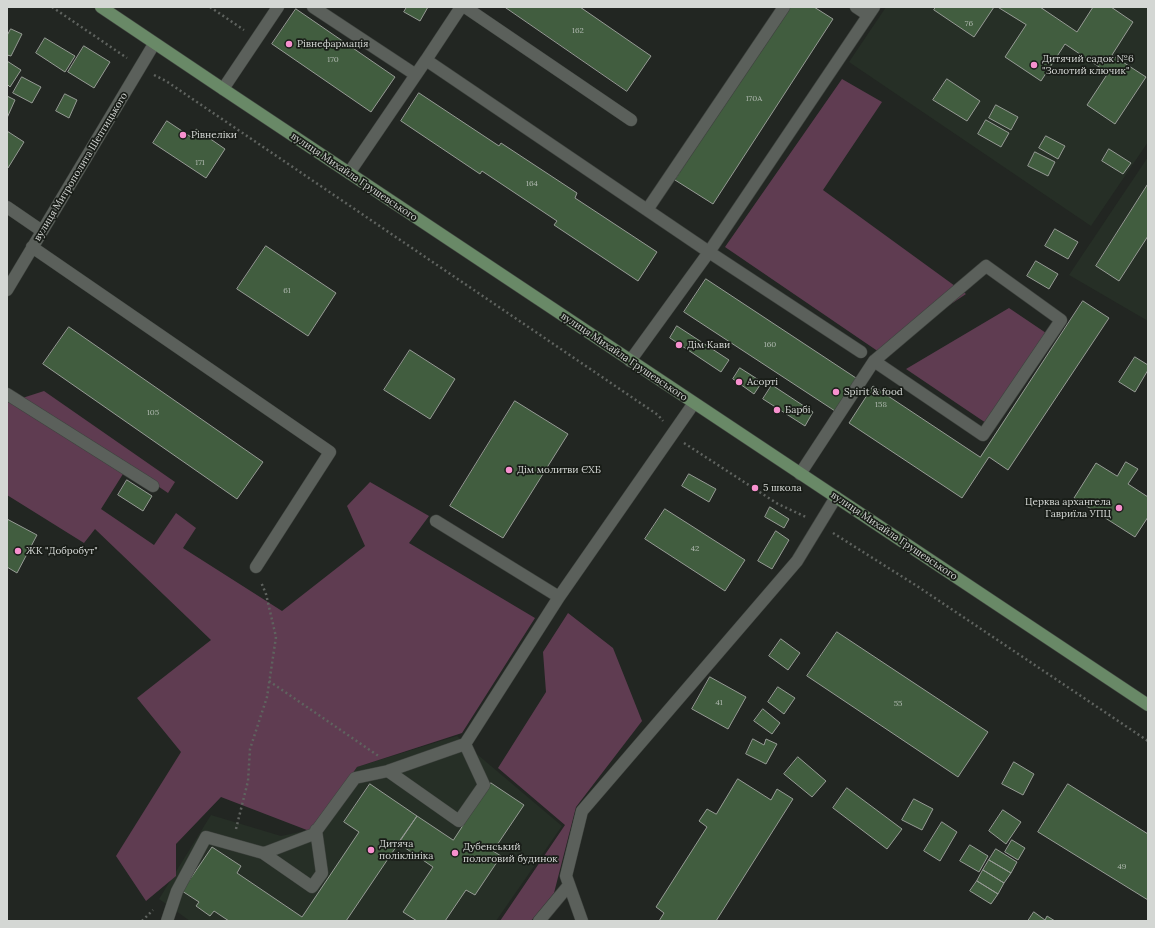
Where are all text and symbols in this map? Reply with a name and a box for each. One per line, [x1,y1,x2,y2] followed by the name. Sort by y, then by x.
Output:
[965,19,973,29] house number: 76
[572,26,584,36] house number: 162
[297,38,369,50] place label: Рівнефармація
[284,39,294,49] marker: Рівнефармація
[1042,53,1134,76] place label: Дитячий садок №6 "Золотий ключик"
[327,55,339,65] house number: 170
[1029,60,1039,70] marker: Дитячий садок №6 "Золотий ключик"
[32,91,130,243] street label: вулиця Митрополита Шептицького
[746,94,762,104] house number: 170А
[191,129,237,141] place label: Рівнеліки
[178,130,188,140] marker: Рівнеліки
[288,130,420,224] street label: вулиця Михайла Грушевського
[195,158,205,168] house number: 171
[526,179,538,189] house number: 164
[283,286,291,296] house number: 61
[558,310,690,404] street label: вулиця Михайла Грушевського
[687,339,730,351] place label: Дім Кави
[674,340,684,350] marker: Дім Кави
[764,340,776,350] house number: 160
[747,376,778,388] place label: Асорті
[734,377,744,387] marker: Асорті
[844,386,903,398] place label: Spirit & food
[831,387,841,397] marker: Spirit & food
[875,400,887,410] house number: 158
[785,404,811,416] place label: Барбі
[772,405,782,415] marker: Барбі
[147,408,159,418] house number: 105
[517,464,601,476] place label: Дім молитви ЄХБ
[504,465,514,475] marker: Дім молитви ЄХБ
[763,482,802,494] place label: 5 школа
[750,483,760,493] marker: 5 школа
[828,489,960,583] street label: вулиця Михайла Грушевського
[1025,496,1111,520] place label: Церква архангела Гавриїла УПЦ
[1114,503,1124,513] marker: Церква архангела Гавриїла УПЦ
[691,544,699,554] house number: 42
[26,545,98,557] place label: ЖК "Добробут"
[13,546,23,556] marker: ЖК "Добробут"
[715,698,723,708] house number: 41
[894,699,902,709] house number: 55
[379,838,433,862] place label: Дитяча поліклініка
[463,841,558,864] place label: Дубенський пологовий будинок
[366,845,376,855] marker: Дитяча поліклініка
[450,848,460,858] marker: Дубенський пологовий будинок
[1118,862,1126,872] house number: 49

